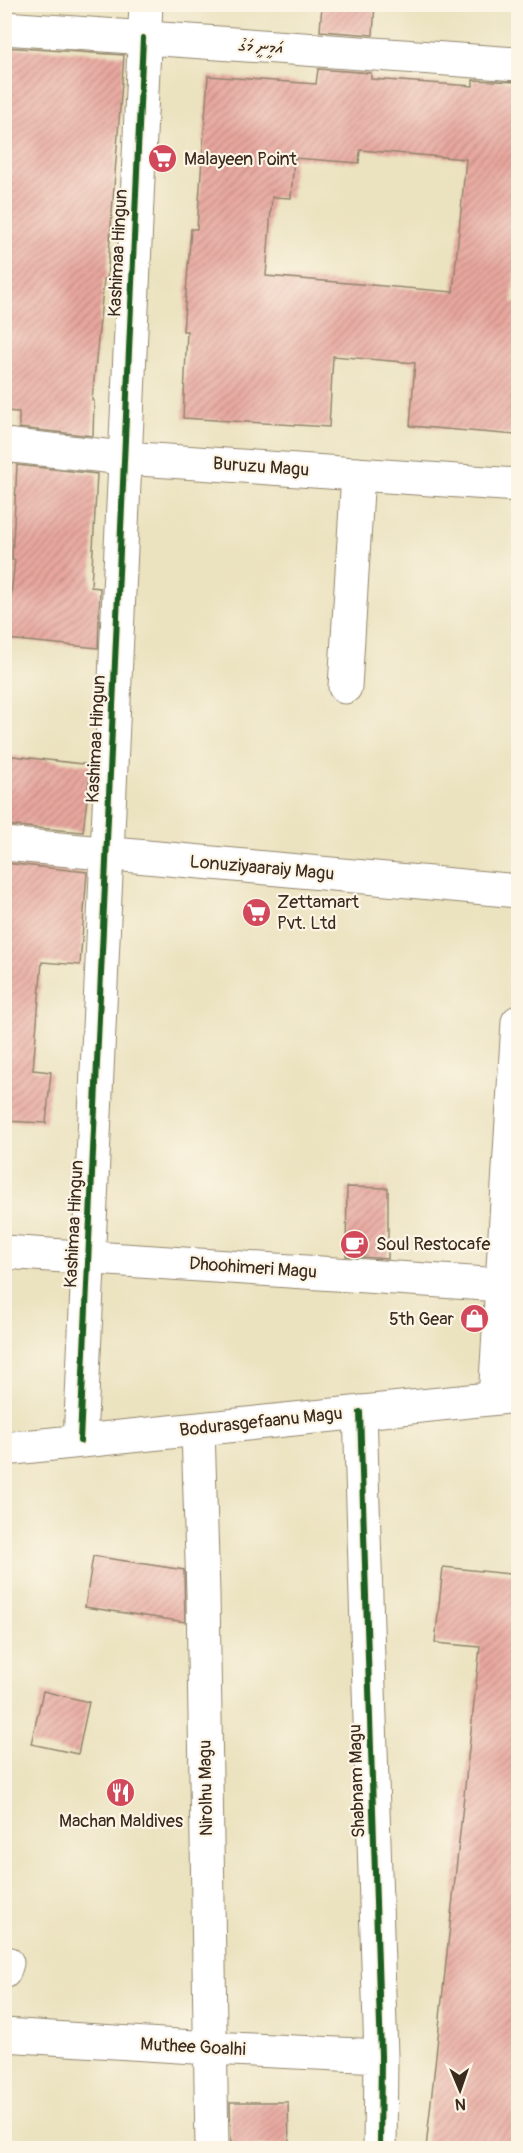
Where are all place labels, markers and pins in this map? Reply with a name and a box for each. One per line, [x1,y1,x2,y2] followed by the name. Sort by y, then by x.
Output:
[147,143,179,175] supermarket icon: Malayeen Point
[184,148,298,171] place label: Malayeen Point
[277,891,360,935] place label: Zettamart Pvt. Ltd
[240,896,272,928] supermarket icon: Zettamart Pvt. Ltd
[339,1228,371,1260] cafe icon: Soul Restocafe
[376,1233,490,1256] place label: Soul Restocafe
[459,1303,491,1335] shop icon: 5th Gear
[389,1308,455,1331] place label: 5th Gear
[105,1776,137,1808] restaurant icon: Machan Maldives
[59,1810,183,1833] place label: Machan Maldives

